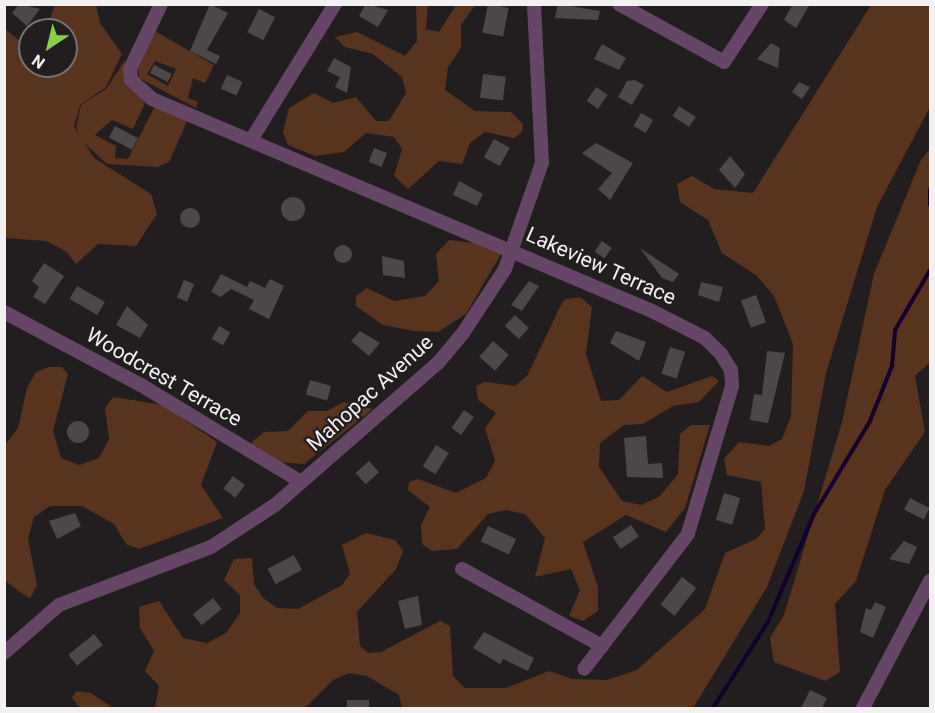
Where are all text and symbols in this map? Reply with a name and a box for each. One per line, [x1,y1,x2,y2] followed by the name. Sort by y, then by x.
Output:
[18,18,78,78] north arrow
[28,50,49,73] text: N
[522,222,680,310] street label: Lakeview Terrace
[81,322,247,432] street label: Woodcrest Terrace
[302,330,438,456] street label: Mahopac Avenue

